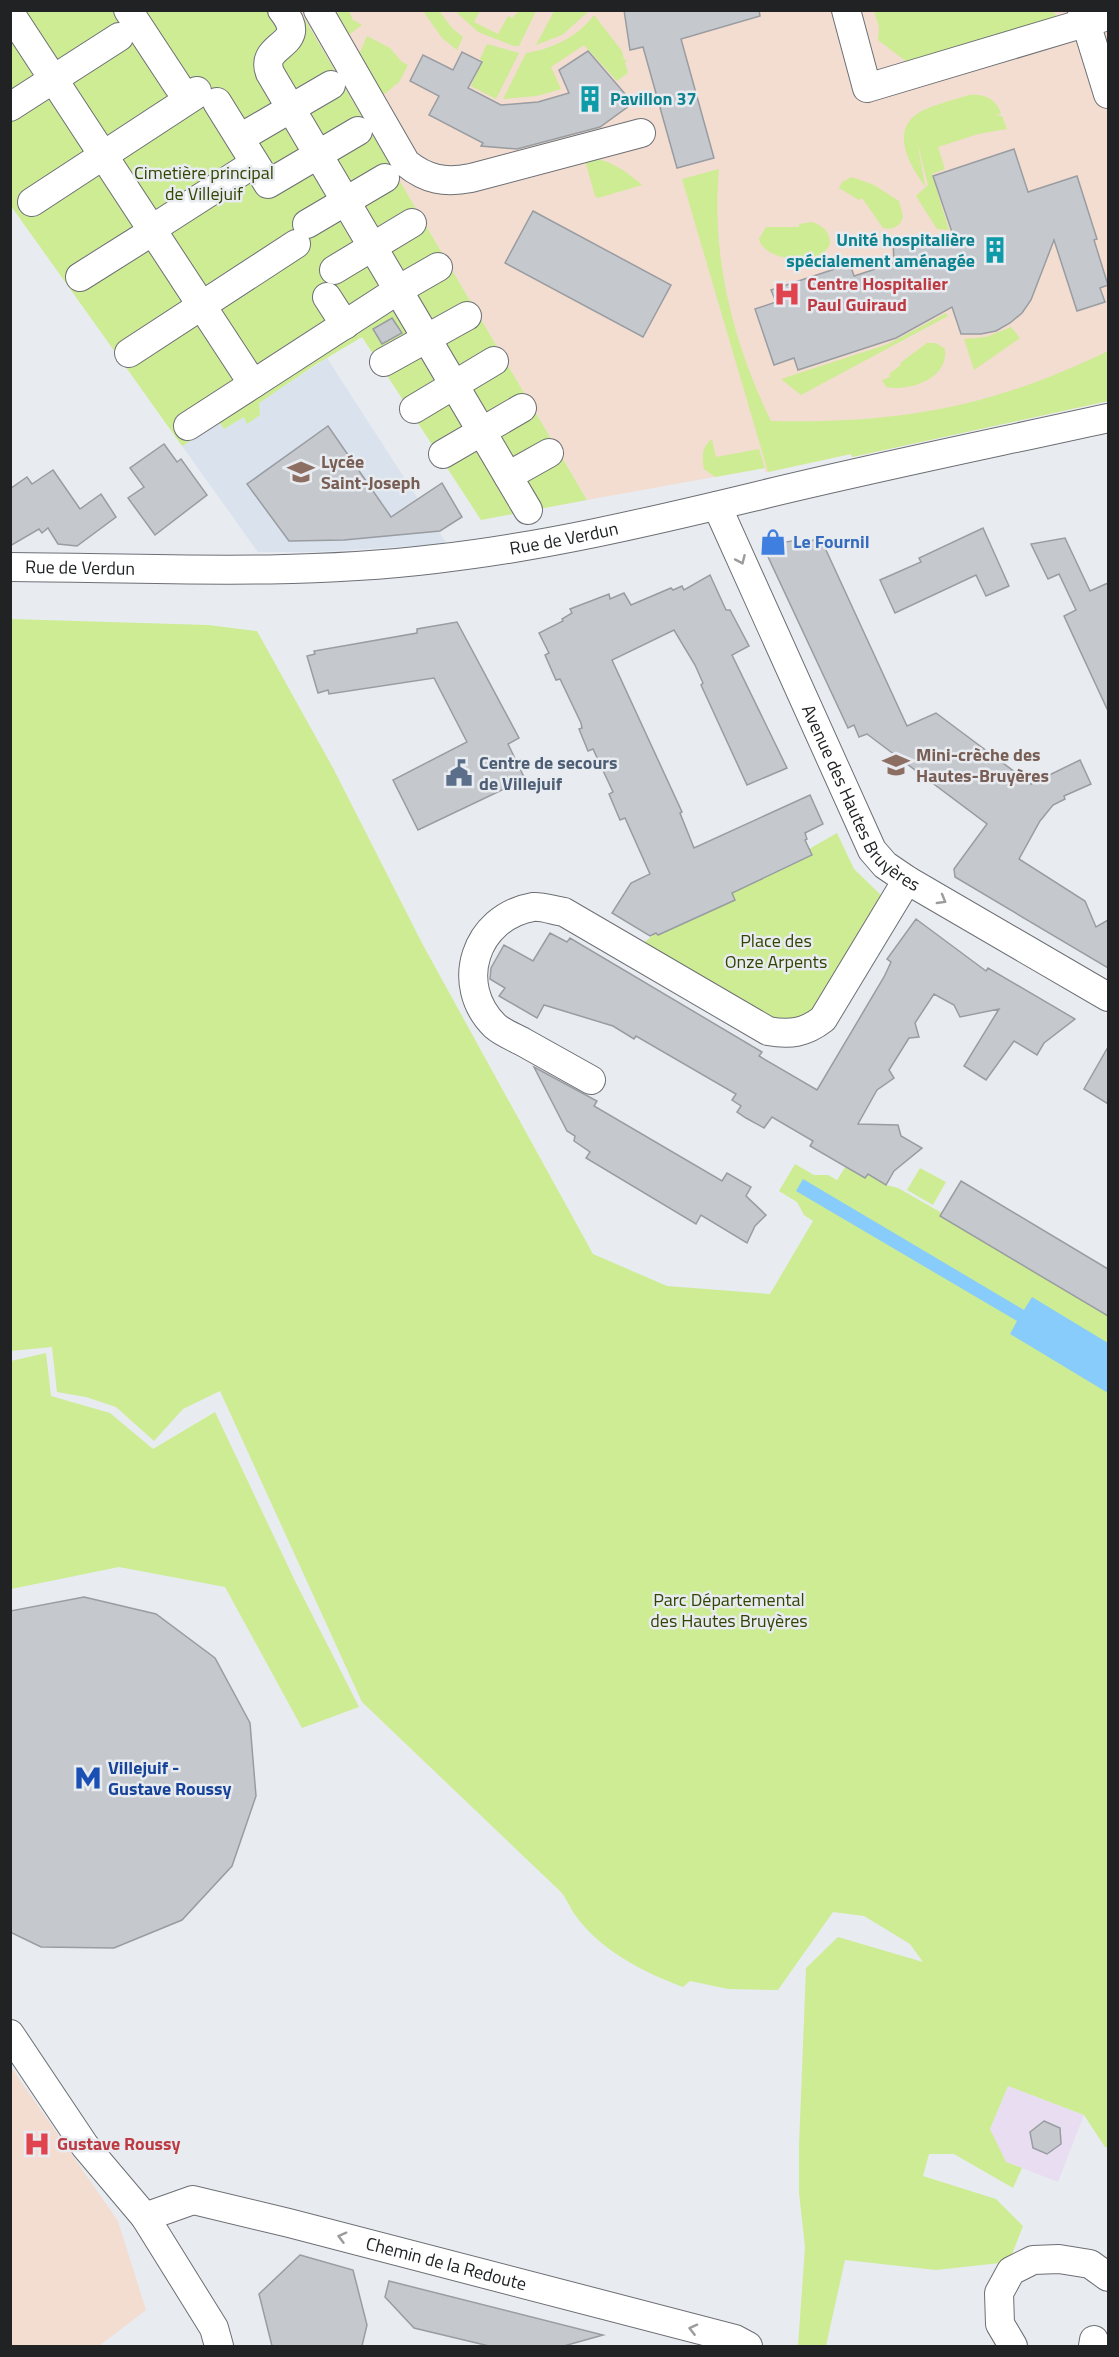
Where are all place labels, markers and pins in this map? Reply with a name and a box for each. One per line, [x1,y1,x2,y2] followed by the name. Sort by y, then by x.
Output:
[575,84,605,114] building icon: Pavillon 37
[610,85,697,112] place label: Pavillon 37
[786,226,975,274] place label: Unité hospitalière spécialement aménagée
[980,235,1010,265] building icon: Unité hospitalière spécialement aménagée
[807,270,948,318] place label: Centre Hospitalier Paul Guiraud
[772,279,802,309] hospital icon: Centre Hospitalier Paul Guiraud
[321,448,421,496] place label: Lycée Saint-Joseph
[286,457,316,487] school or university icon: Lycée Saint-Joseph
[758,527,788,557] shop icon: Le Fournil
[793,528,870,555] place label: Le Fournil
[916,741,1049,789] place label: Mini-crèche des Hautes-Bruyères
[479,749,618,797] place label: Centre de secours de Villejuif
[881,750,911,780] school or university icon: Mini-crèche des Hautes-Bruyères
[444,758,474,788] public building icon: Centre de secours de Villejuif
[108,1754,231,1802] place label: Villejuif - Gustave Roussy
[73,1763,103,1793] metro station icon: Villejuif - Gustave Roussy
[22,2129,52,2159] hospital icon: Gustave Roussy
[57,2130,180,2157] place label: Gustave Roussy

